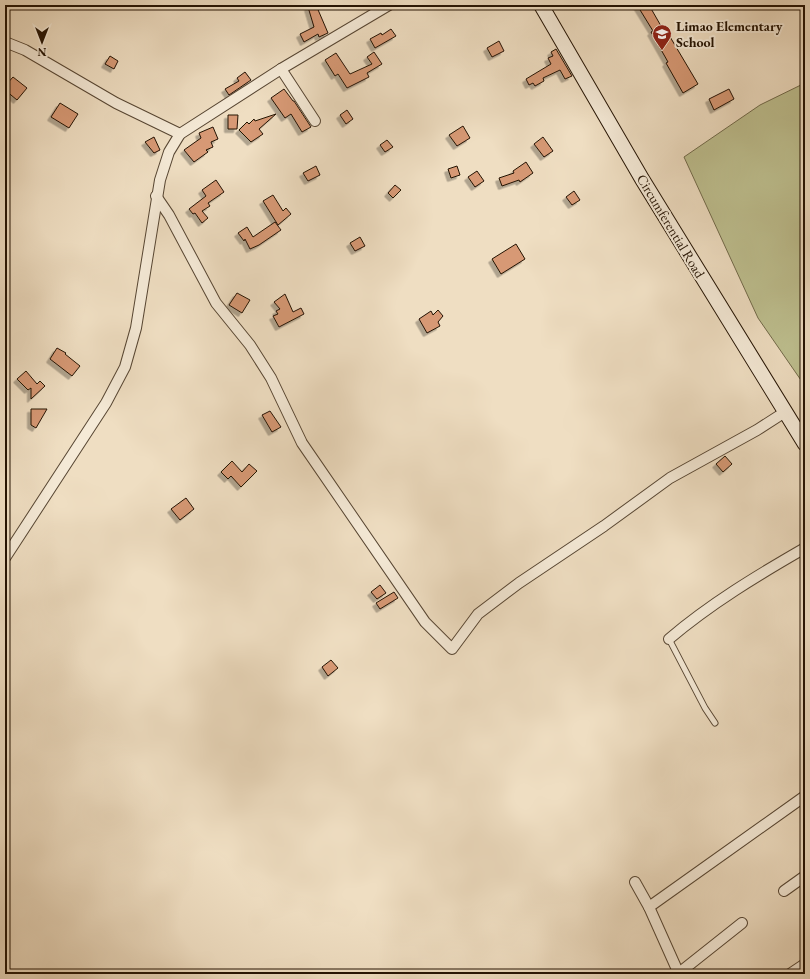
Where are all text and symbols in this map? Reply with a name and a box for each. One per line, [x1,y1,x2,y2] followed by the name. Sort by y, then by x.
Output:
[676,17,783,51] place label: Limao Elementary School
[22,22,62,62] north arrow
[651,23,673,51] school or university icon: Limao Elementary School
[37,45,46,59] text: N
[633,171,710,282] street label: Circumferential Road

